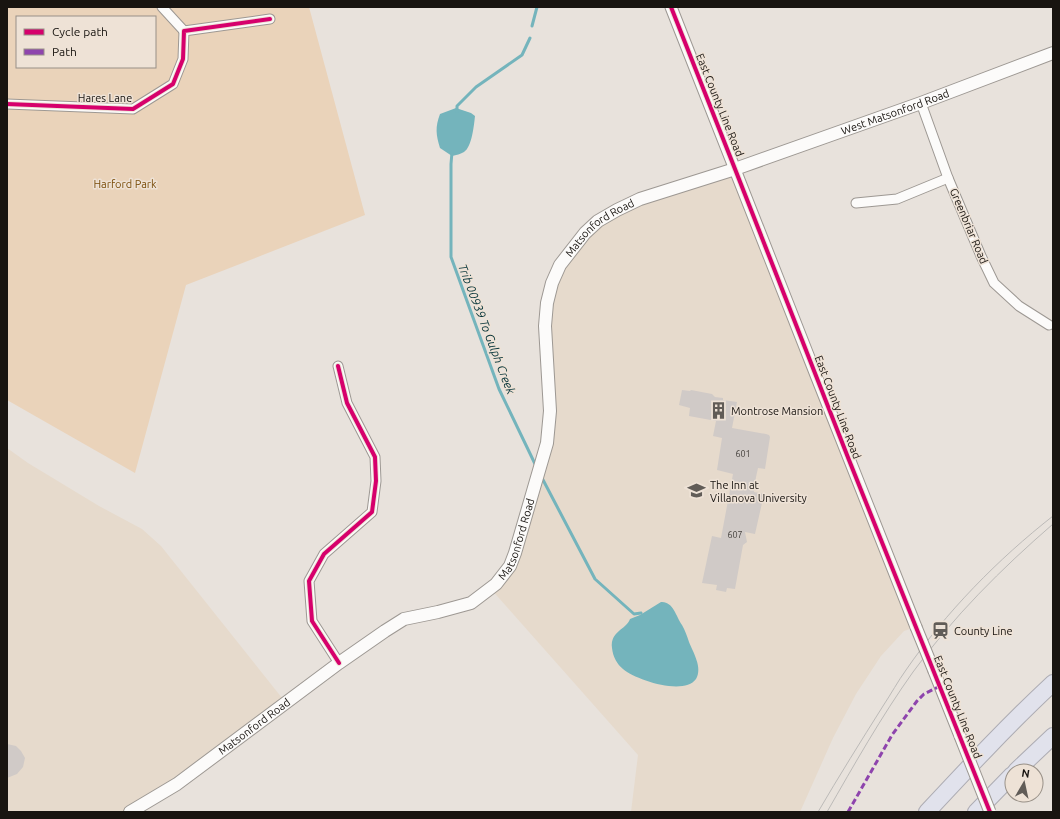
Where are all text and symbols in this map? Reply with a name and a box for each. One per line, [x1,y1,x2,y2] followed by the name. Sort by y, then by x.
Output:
[16,16,156,68] legend
[52,25,108,38] text: Cycle path
[52,45,77,58] text: Path
[694,52,746,158] street label: East County Line Road
[839,87,951,137] street label: West Matsonford Road
[78,92,132,104] street label: Hares Lane
[93,178,157,190] park label: Harford Park
[948,186,990,266] street label: Greenbriar Road
[563,197,636,259] street label: Matsonford Road
[456,262,518,397] water label: Trib 00939 To Gulph Creek
[813,354,863,460] street label: East County Line Road
[708,401,728,421] building icon: Montrose Mansion
[731,405,823,417] place label: Montrose Mansion
[735,449,751,459] house number: 601
[710,479,807,504] place label: The Inn at Villanova University
[687,481,707,501] school or university icon: The Inn at Villanova University
[496,497,537,582] street label: Matsonford Road
[727,530,743,540] house number: 607
[931,621,951,641] station icon: County Line
[954,625,1013,637] place label: County Line
[932,654,984,760] street label: East County Line Road
[216,696,292,757] street label: Matsonford Road
[1004,763,1044,803] north arrow
[1021,767,1031,780] text: N

